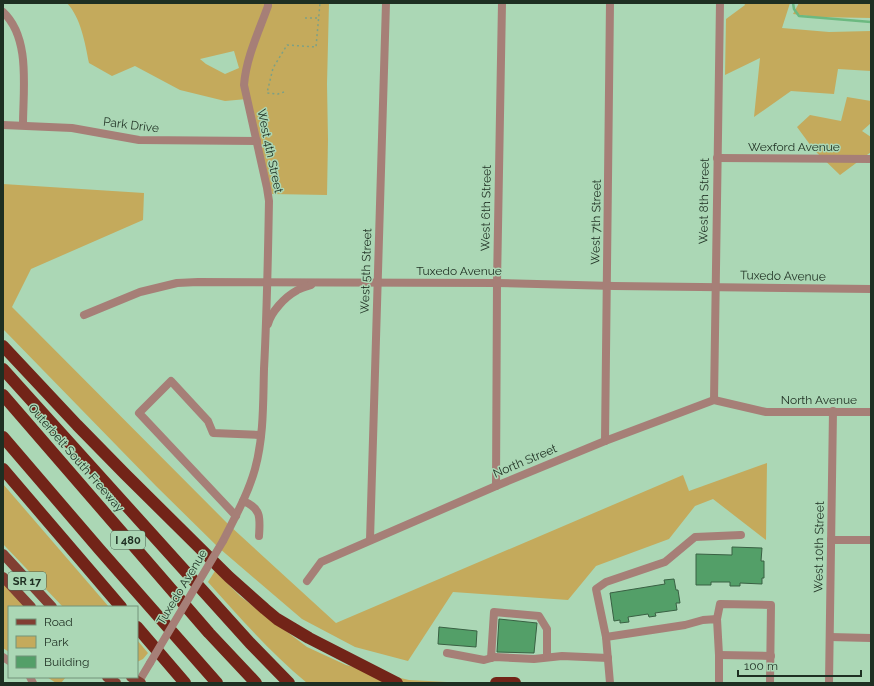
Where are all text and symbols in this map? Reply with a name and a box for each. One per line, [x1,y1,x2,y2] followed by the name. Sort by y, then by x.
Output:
[254,108,286,194] street label: West 4th Street
[102,115,160,135] street label: Park Drive
[748,140,840,154] street label: Wexford Avenue
[696,158,712,244] street label: West 8th Street
[478,165,494,251] street label: West 6th Street
[588,179,604,265] street label: West 7th Street
[358,228,374,314] street label: West 5th Street
[416,264,502,278] street label: Tuxedo Avenue
[740,268,826,284] street label: Tuxedo Avenue
[781,393,857,407] street label: North Avenue
[25,401,127,515] street label: Outerbelt South Freeway
[491,441,559,481] street label: North Street
[811,501,827,593] street label: West 10th Street
[111,531,145,549] road number: I 480
[154,547,210,627] street label: Tuxedo Avenue
[8,572,46,590] road number: SR 17
[8,606,138,678] legend
[44,615,73,629] text: Road
[44,635,69,649] text: Park
[738,652,861,678] scale bar
[44,655,90,669] text: Building
[744,659,778,673] text: 100 m

